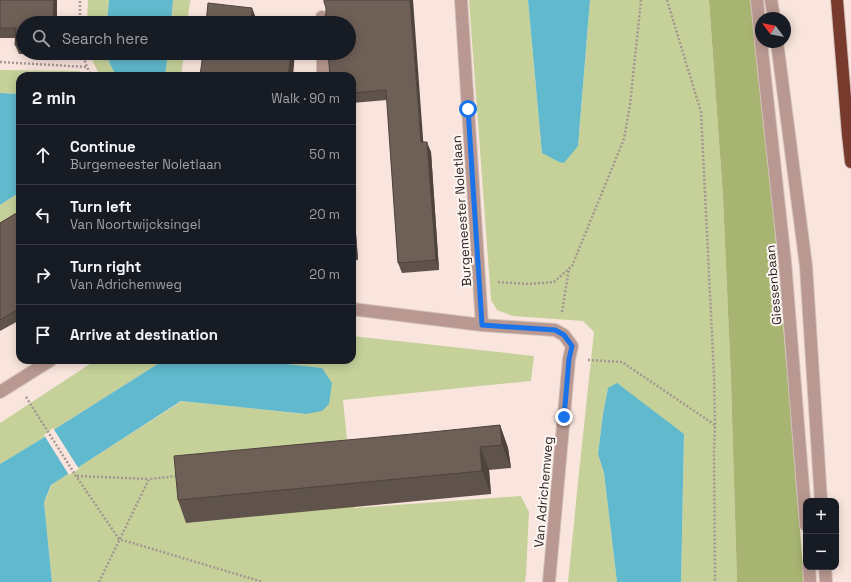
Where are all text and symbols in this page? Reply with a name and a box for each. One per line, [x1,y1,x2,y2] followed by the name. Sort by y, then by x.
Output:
[755,12,791,48] north arrow
[16,16,356,60] search box
[30,27,52,49] icon: search
[62,29,148,48] text: Search here
[32,87,76,109] text: 2 min
[271,90,340,107] text: Walk · 90 m
[459,100,477,118] route start
[448,135,475,287] street label: Burgemeester Noletlaan
[70,137,136,156] text: Continue
[32,144,54,166] icon: ahead
[309,146,340,163] text: 50 m
[70,156,222,173] text: Burgemeester Noletlaan
[70,197,132,216] text: Turn left
[32,204,54,226] icon: left
[309,206,340,223] text: 20 m
[70,216,201,233] text: Van Noortwijcksingel
[762,244,785,326] street label: Giessenbaan
[70,257,141,276] text: Turn right
[32,264,54,286] icon: right
[309,266,340,283] text: 20 m
[70,276,182,293] text: Van Adrichemweg
[32,324,54,346] icon: arrive
[70,325,218,344] text: Arrive at destination
[555,408,573,426] route end
[530,436,557,548] street label: Van Adrichemweg
[803,498,839,570] map controls
[803,498,839,534] button: +
[803,534,839,570] button: −

